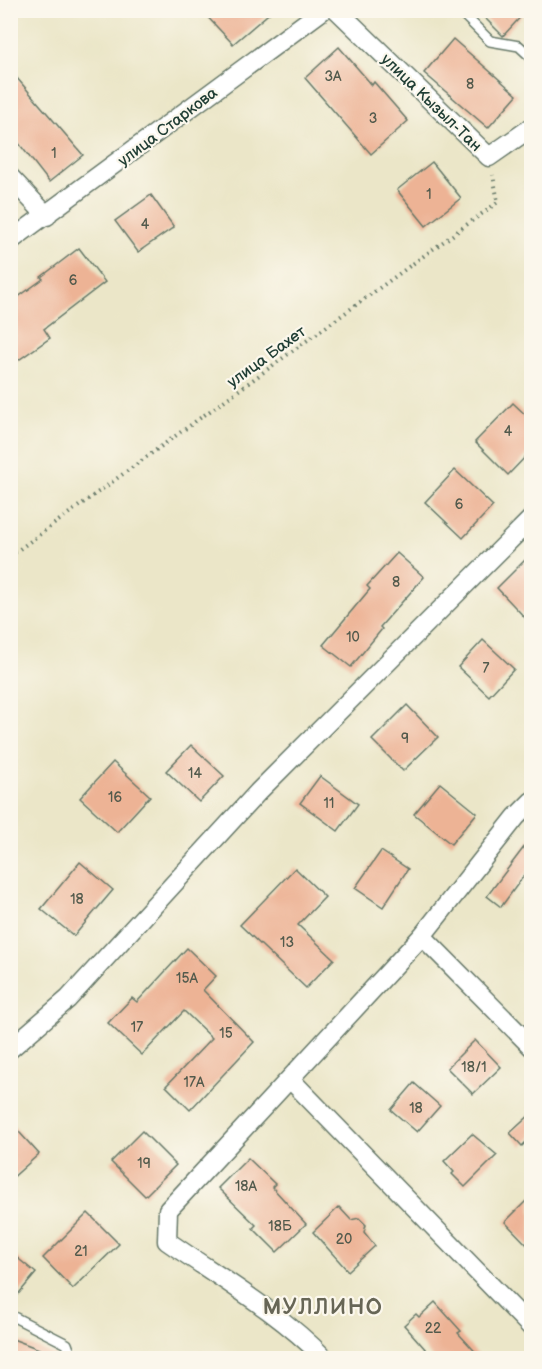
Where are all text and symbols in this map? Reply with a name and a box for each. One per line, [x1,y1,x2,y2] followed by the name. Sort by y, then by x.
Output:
[377,50,485,156] street label: улица Кызыл-Тан
[324,68,342,85] house number: 3А
[466,76,474,93] house number: 8
[114,83,222,171] street label: улица Старкова
[369,110,377,127] house number: 3
[51,145,57,162] house number: 1
[426,186,432,203] house number: 1
[141,216,150,233] house number: 4
[69,272,78,289] house number: 6
[224,322,310,392] street label: улица Бахет
[504,423,513,440] house number: 4
[455,496,464,513] house number: 6
[392,574,400,591] house number: 8
[346,629,360,646] house number: 10
[483,660,490,677] house number: 7
[401,730,409,747] house number: 9
[188,765,202,782] house number: 14
[108,789,122,806] house number: 16
[324,795,334,812] house number: 11
[70,891,84,908] house number: 18
[280,934,294,951] house number: 13
[176,970,198,987] house number: 15А
[131,1019,143,1036] house number: 17
[219,1025,233,1042] house number: 15
[461,1059,487,1076] house number: 18/1
[184,1074,205,1091] house number: 17А
[409,1100,423,1117] house number: 18
[137,1155,151,1172] house number: 19
[235,1178,258,1195] house number: 18А
[268,1218,292,1235] house number: 18Б
[336,1231,352,1248] house number: 20
[74,1243,88,1260] house number: 21
[263,1294,383,1321] district label: МУЛЛИНО
[425,1320,442,1337] house number: 22

